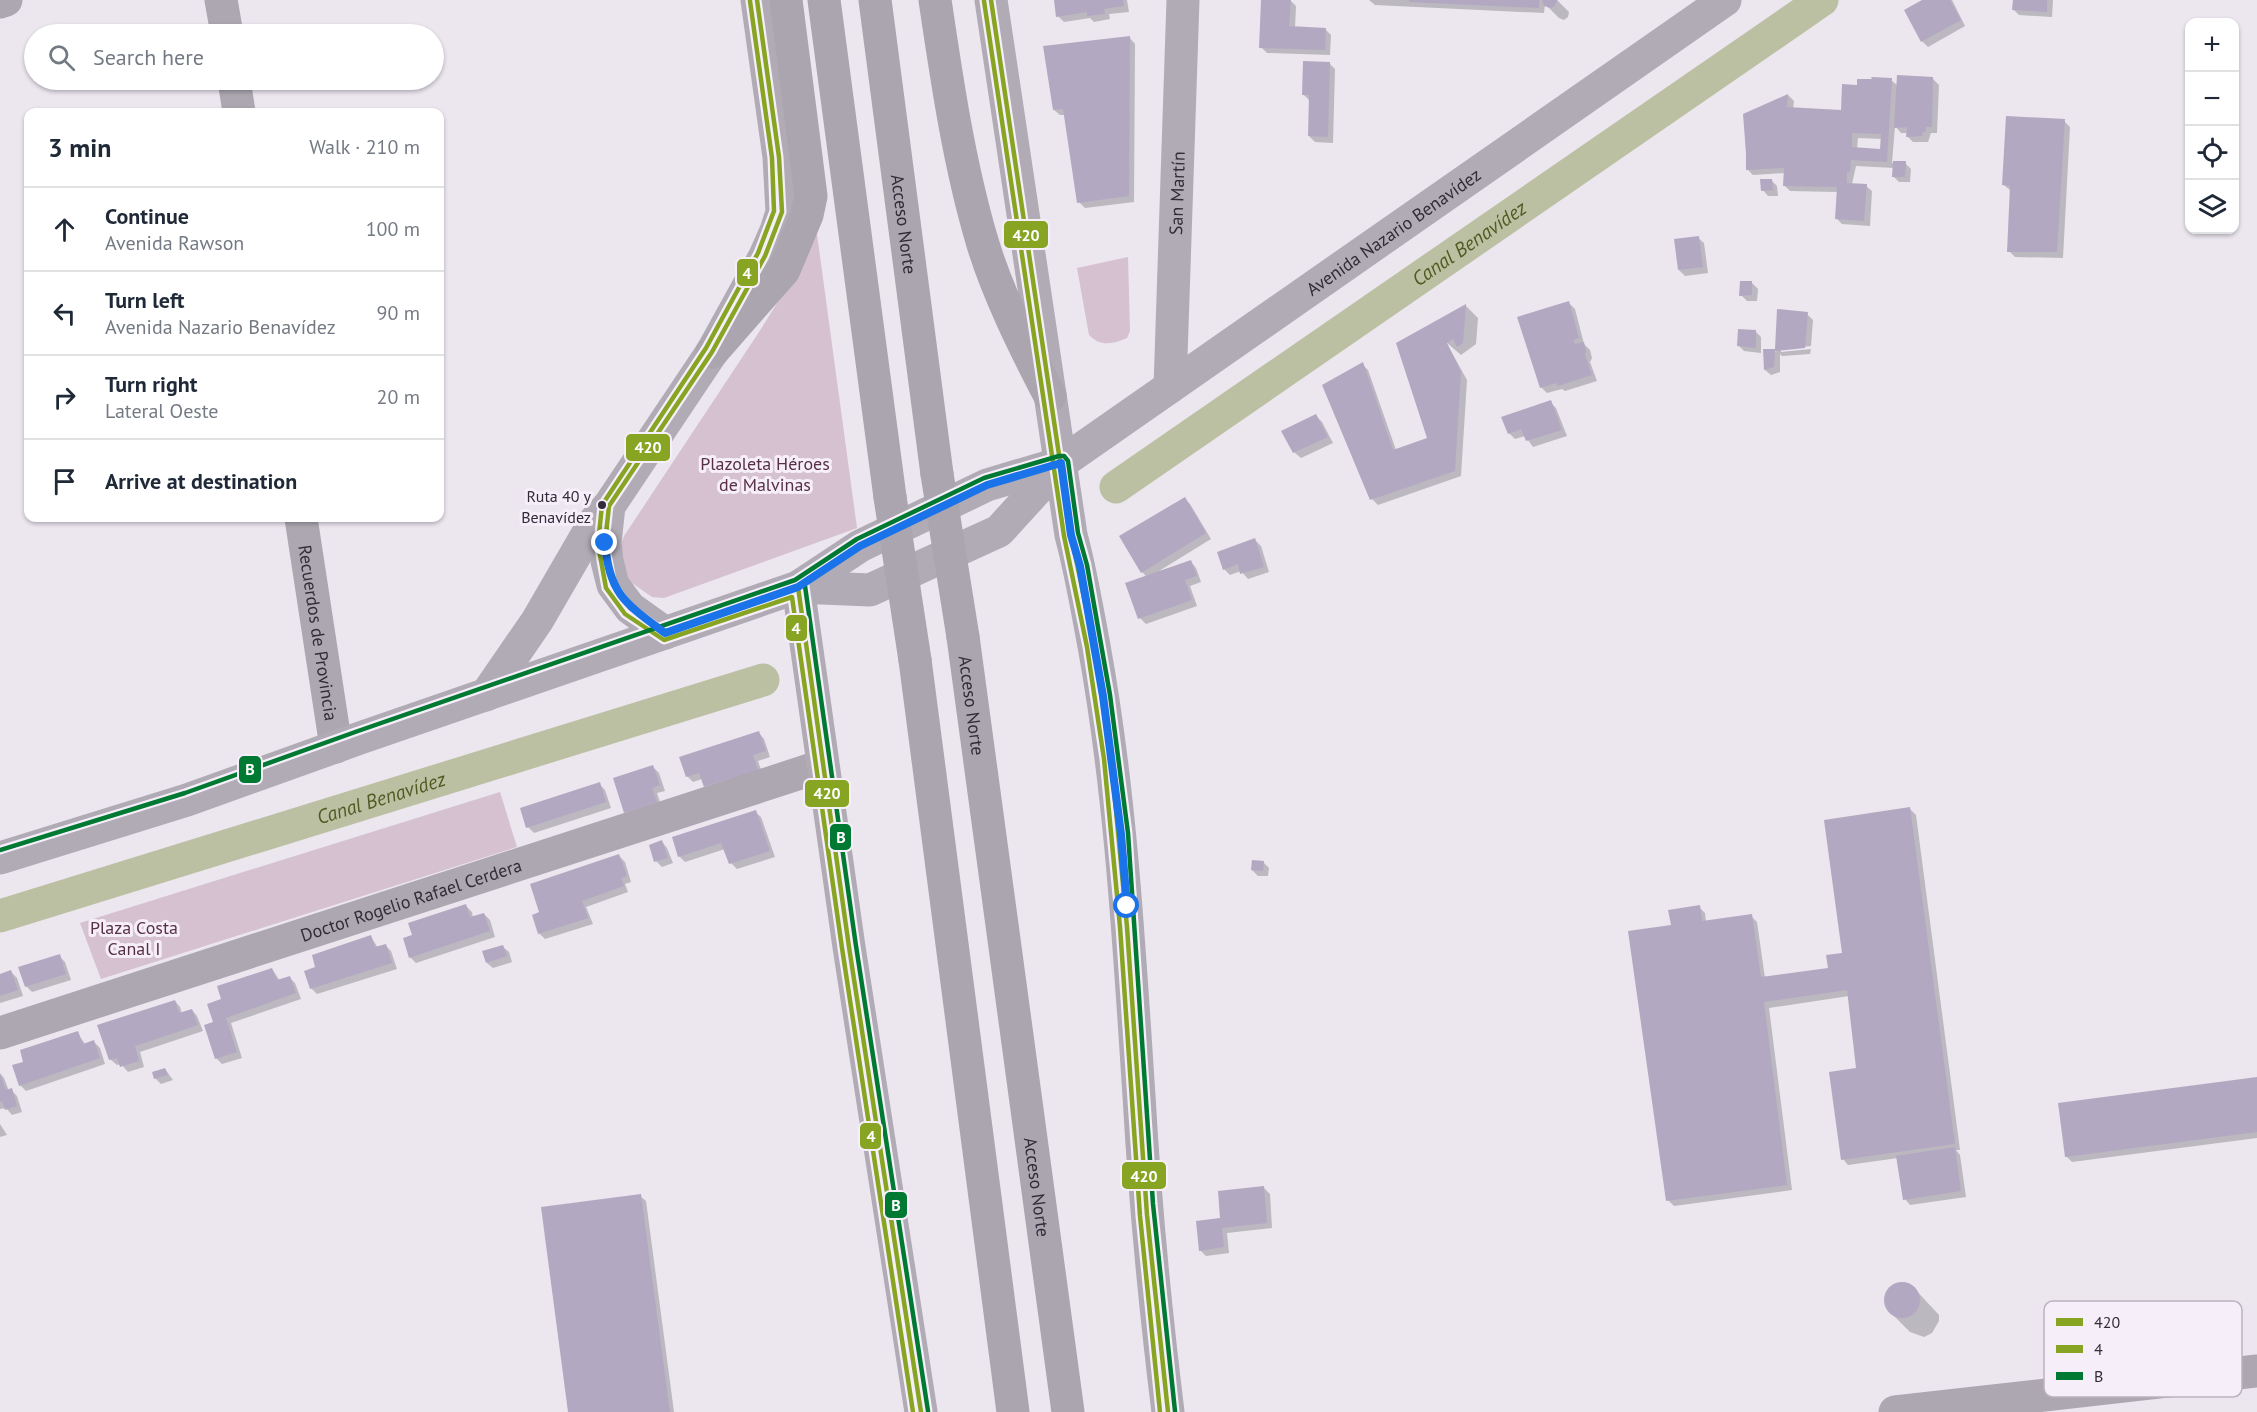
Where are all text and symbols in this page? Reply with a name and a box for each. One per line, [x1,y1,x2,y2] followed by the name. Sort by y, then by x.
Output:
[2185,18,2239,234] map controls
[2185,18,2239,72] button: +
[24,24,444,90] search box
[45,41,78,74] icon: search
[93,43,204,71] text: Search here
[2185,72,2239,126] button: −
[2185,126,2239,180] button: locate
[48,131,111,164] text: 3 min
[309,134,420,160] text: Walk · 210 m
[1164,151,1189,235] street label: San Martín
[1301,162,1485,300] street label: Avenida Nazario Benavídez
[886,173,922,275] street label: Acceso Norte
[2185,180,2239,234] button: layers
[1407,195,1532,292] water label: Canal Benavídez
[105,202,189,230] text: Continue
[48,213,81,246] icon: ahead
[366,216,420,242] text: 100 m
[1003,220,1049,249] line badge: 420
[1012,225,1040,245] text: 420
[105,230,244,256] text: Avenida Rawson
[736,258,759,287] line badge: 4
[742,263,752,283] text: 4
[105,286,185,314] text: Turn left
[48,297,81,330] icon: left
[377,300,420,326] text: 90 m
[105,314,336,340] text: Avenida Nazario Benavídez
[105,370,197,398] text: Turn right
[48,381,81,414] icon: right
[377,384,420,410] text: 20 m
[105,398,218,424] text: Lateral Oeste
[625,433,671,462] line badge: 420
[634,437,662,457] text: 420
[700,452,830,496] park label: Plazoleta Héroes de Malvinas
[48,465,81,498] icon: arrive
[105,467,297,495] text: Arrive at destination
[521,486,592,527] place label: Ruta 40 y Benavídez
[596,499,608,511] marker: Ruta 40 y Benavídez
[591,529,617,555] route end
[294,543,343,722] street label: Recuerdos de Provincia
[785,614,808,642] line badge: 4
[791,618,801,638] text: 4
[954,654,990,757] street label: Acceso Norte
[238,755,262,784] line badge: B
[245,759,255,779] text: B
[314,766,449,830] water label: Canal Benavídez
[804,779,850,808] line badge: 420
[813,783,841,803] text: 420
[829,823,852,851] line badge: B
[836,827,846,847] text: B
[297,853,524,946] street label: Doctor Rogelio Rafael Cerdera
[1113,892,1139,918] route start
[90,916,178,960] park label: Plaza Costa Canal I
[859,1122,882,1150] line badge: 4
[866,1126,876,1146] text: 4
[1019,1136,1056,1238] street label: Acceso Norte
[1121,1161,1167,1190] line badge: 420
[1130,1166,1158,1186] text: 420
[884,1191,908,1219] line badge: B
[891,1195,901,1215] text: B
[2044,1301,2242,1397] legend
[2094,1312,2120,1332] text: 420
[2094,1339,2103,1359] text: 4
[2094,1366,2103,1386] text: B

